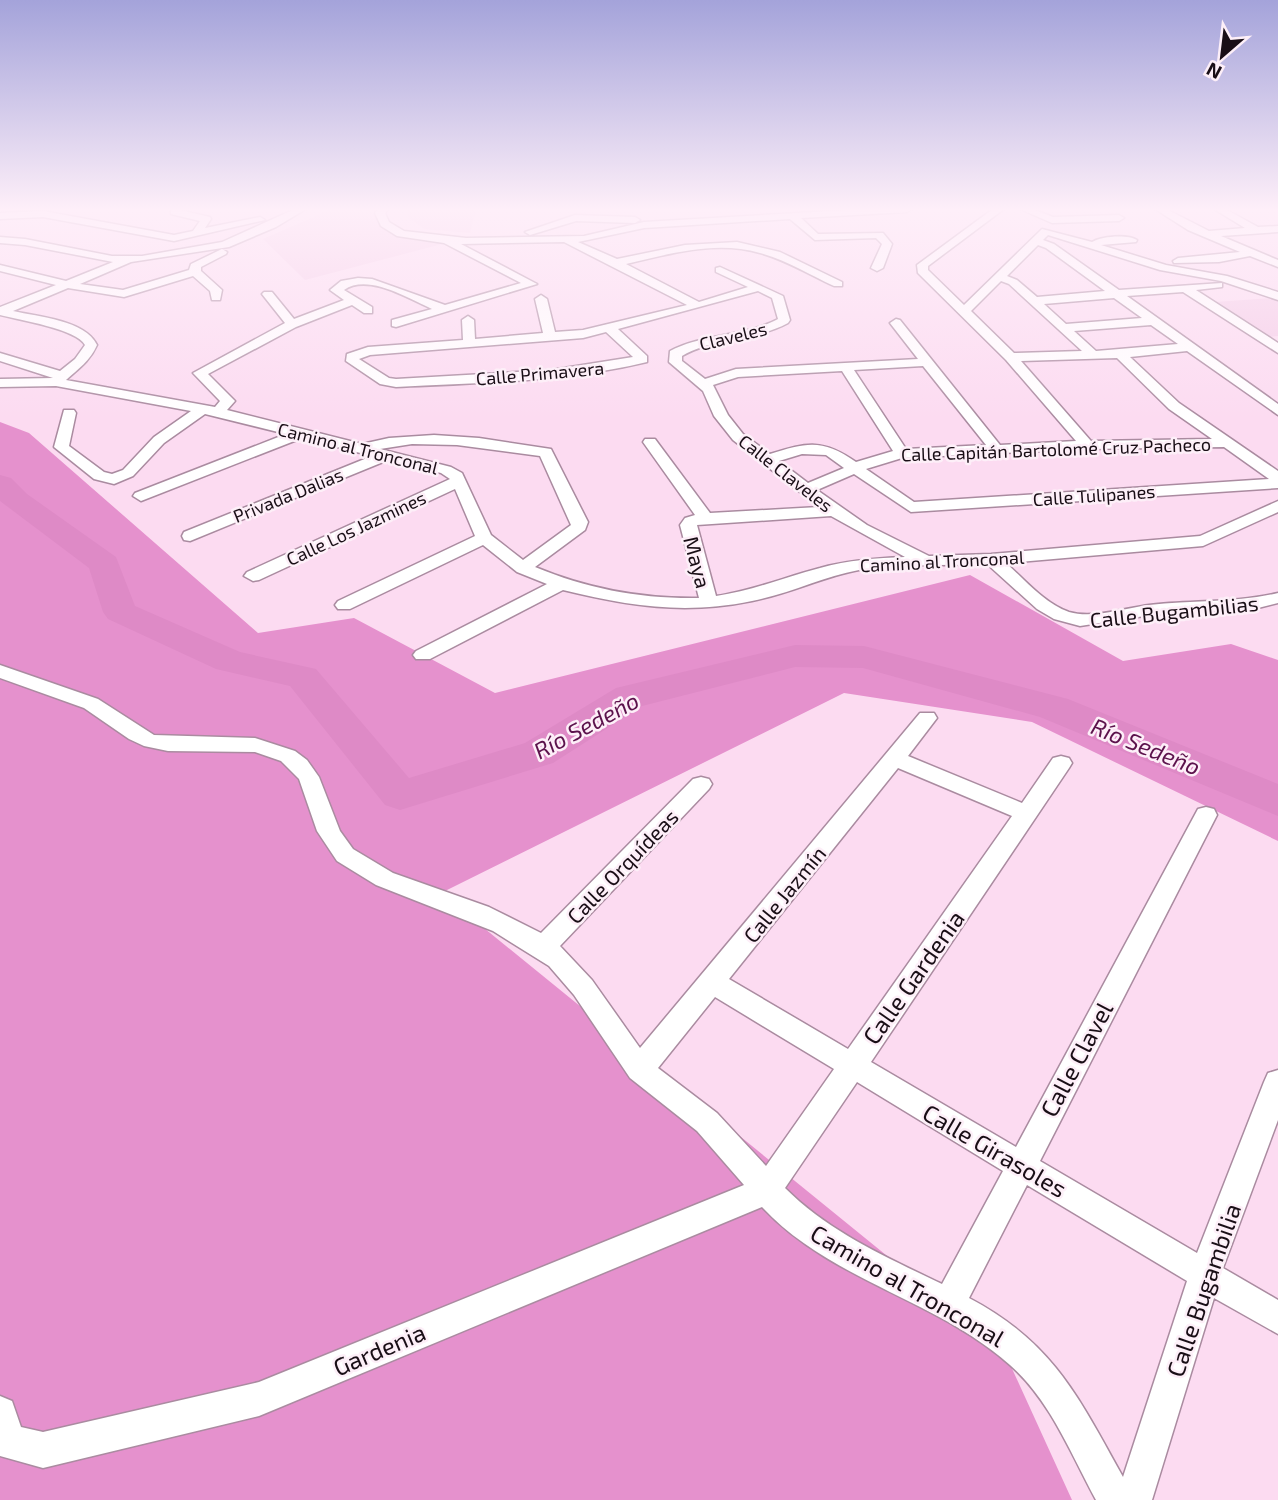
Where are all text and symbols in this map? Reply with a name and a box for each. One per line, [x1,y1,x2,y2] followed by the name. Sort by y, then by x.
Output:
[1187,21,1257,91] north arrow
[1202,58,1225,85] text: N
[697,317,769,355] street label: Claveles
[475,356,605,390] street label: Calle Primavera
[276,417,441,479] street label: Camino al Tronconal
[735,429,837,517] street label: Calle Claveles
[901,433,1211,465] street label: Calle Capitán Bartolomé Cruz Pacheco
[230,463,346,527] street label: Privada Dalias
[1032,480,1156,510] street label: Calle Tulipanes
[283,486,429,570] street label: Calle Los Jazmines
[679,533,717,591] street label: Maya
[859,546,1025,576] street label: Camino al Tronconal
[1089,590,1259,632] street label: Calle Bugambilias
[529,686,643,764] water label: Río Sedeño
[1087,711,1205,781] water label: Río Sedeño
[561,804,683,928] street label: Calle Orquídeas
[738,841,830,947] street label: Calle Jazmín
[856,905,970,1049] street label: Calle Gardenia
[1034,997,1118,1121] street label: Calle Clavel
[918,1097,1072,1203] street label: Calle Girasoles
[1160,1200,1246,1380] street label: Calle Bugambilia
[806,1218,1010,1352] street label: Camino al Tronconal
[329,1317,429,1381] street label: Gardenia

